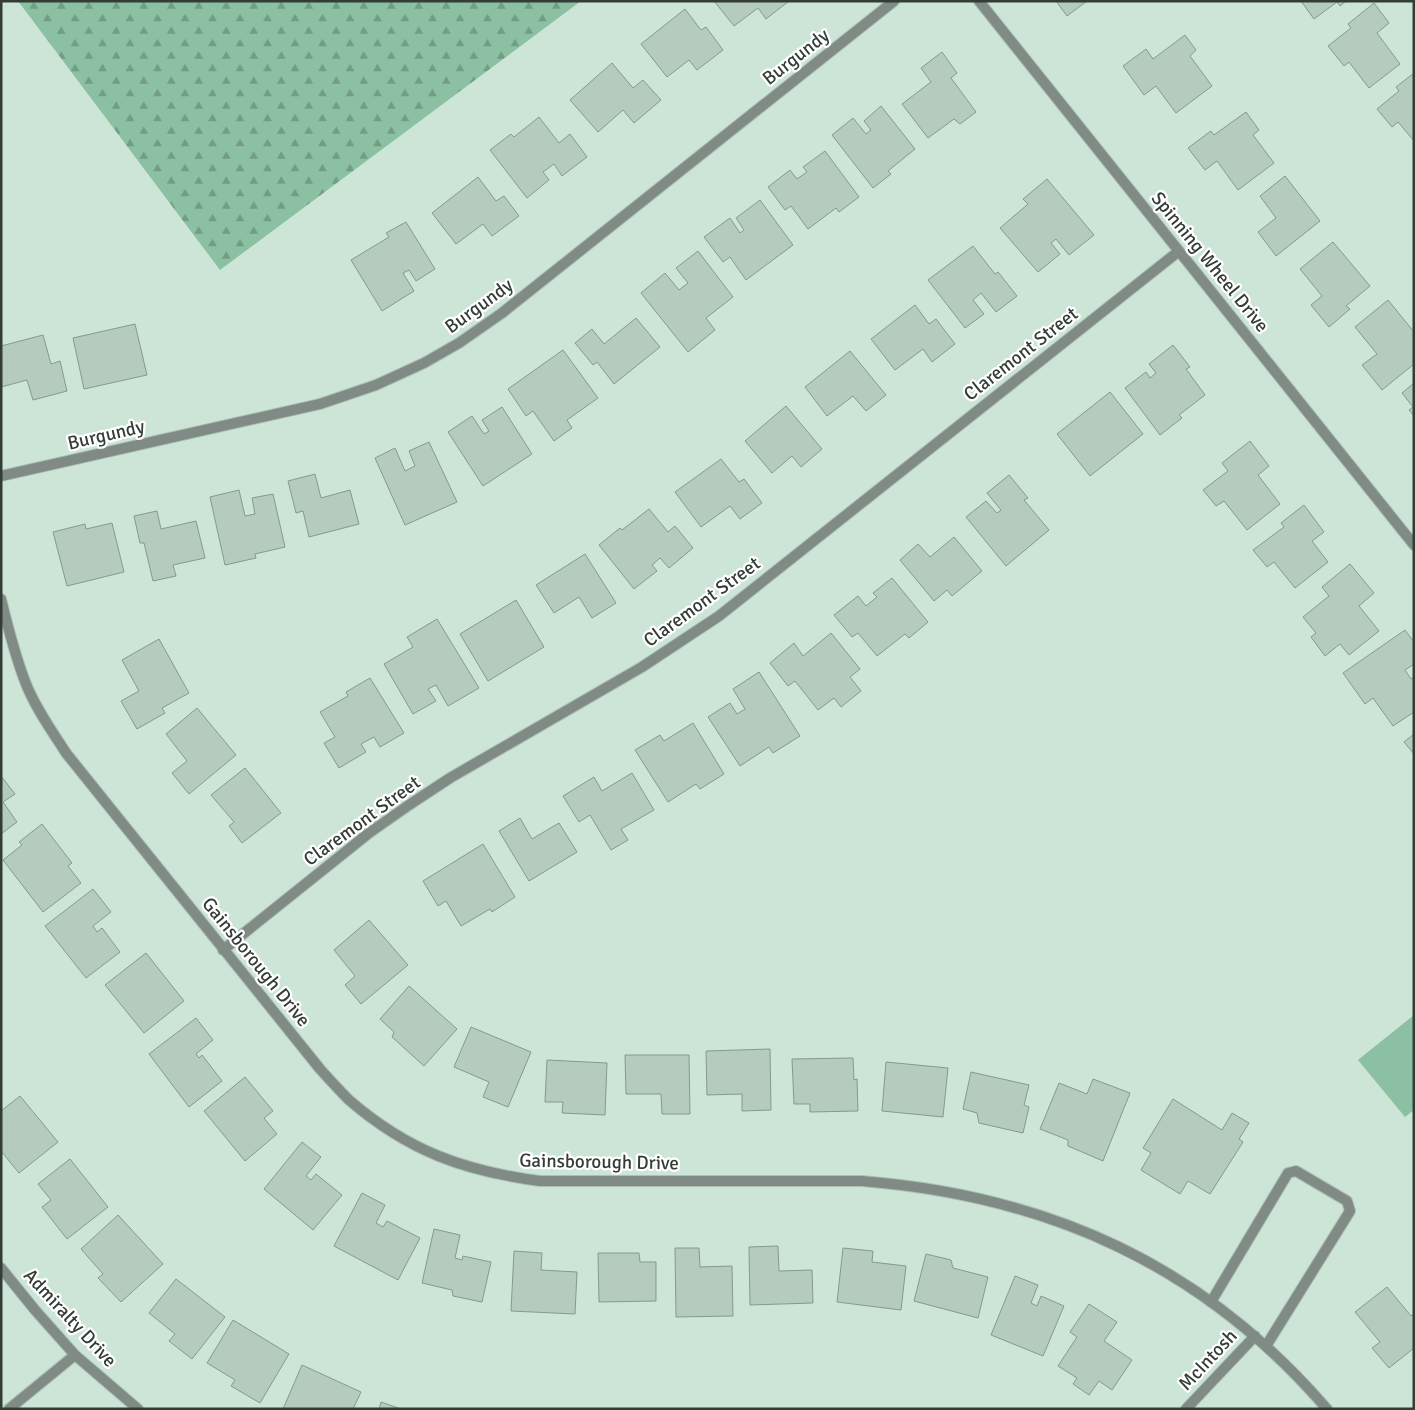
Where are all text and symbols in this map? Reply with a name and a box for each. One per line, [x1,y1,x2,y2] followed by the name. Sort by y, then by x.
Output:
[758,23,834,91] street label: Burgundy
[1146,187,1274,337] street label: Spinning Wheel Drive
[440,273,518,339] street label: Burgundy
[959,302,1083,406] street label: Claremont Street
[65,414,147,456] street label: Burgundy
[639,551,765,652] street label: Claremont Street
[299,770,425,871] street label: Claremont Street
[196,892,316,1032] street label: Gainsborough Drive
[519,1149,679,1175] street label: Gainsborough Drive
[18,1264,122,1372] street label: Admiralty Drive
[1174,1324,1242,1396] street label: McIntosh

